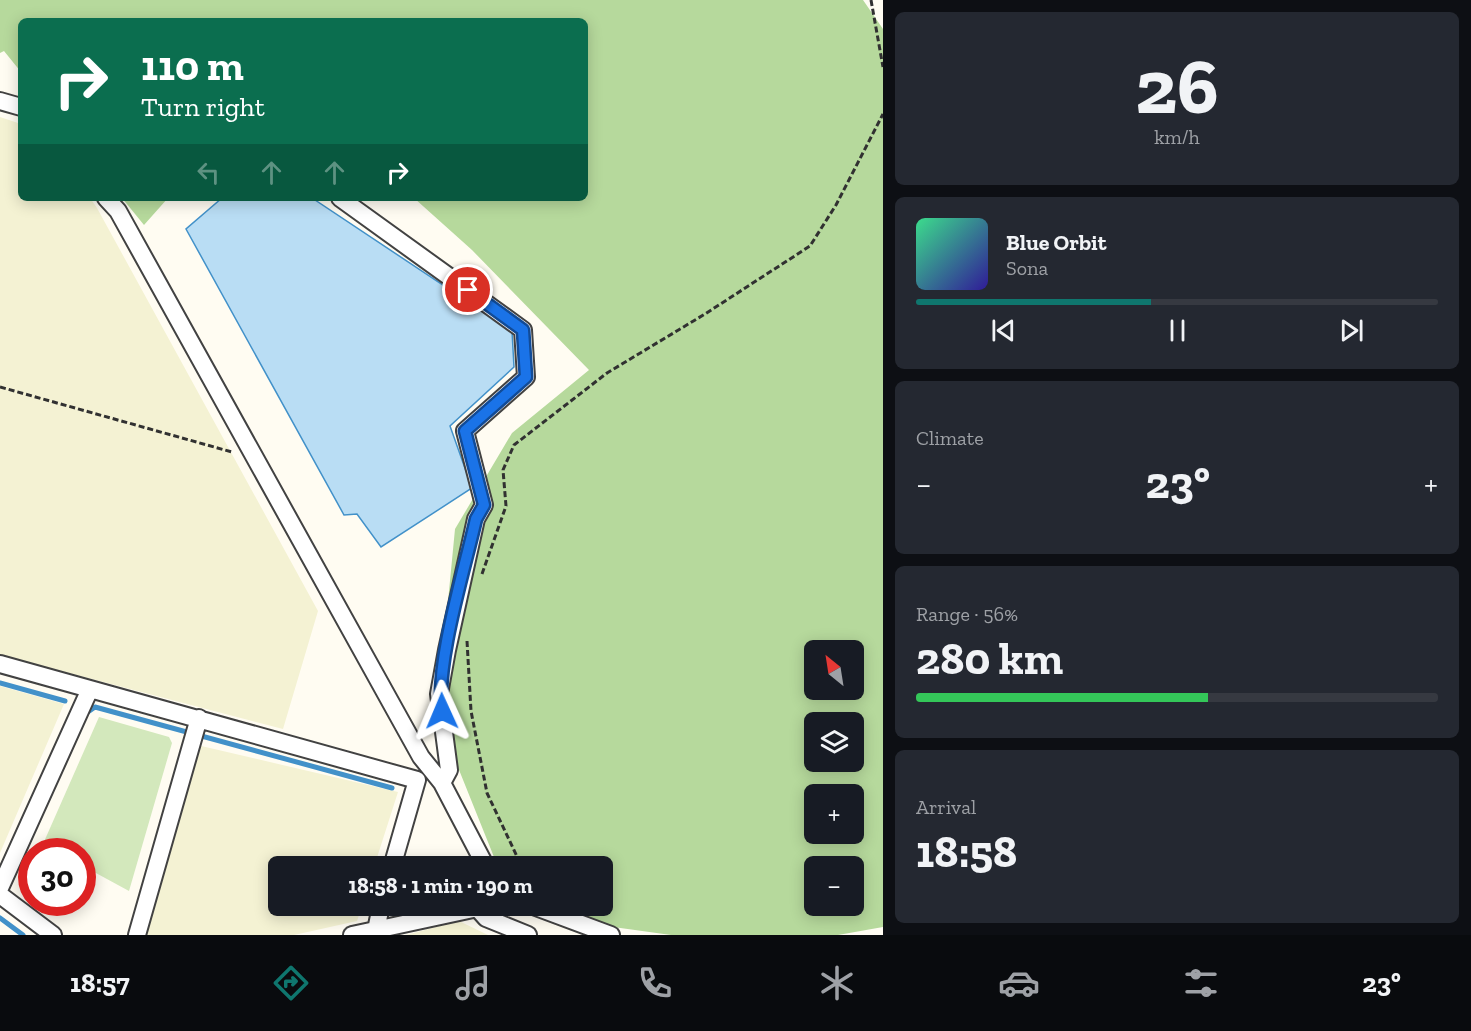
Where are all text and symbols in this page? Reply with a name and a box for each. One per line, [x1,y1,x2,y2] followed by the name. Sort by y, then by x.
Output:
[1135,39,1219,133] text: 26
[141,40,244,91] text: 110 m
[42,42,120,120] icon: right
[141,91,265,123] text: Turn right
[1154,125,1200,149] text: km/h
[192,156,225,189] icon: left
[255,156,288,189] icon: ahead
[318,156,351,189] icon: ahead
[381,156,414,189] icon: right
[1006,229,1106,256] text: Blue Orbit
[1006,256,1048,280] text: Sona
[442,264,493,315] pin
[451,273,484,306] icon: arrive
[987,314,1020,347] icon: previous
[1161,314,1194,347] icon: pause
[1335,314,1368,347] icon: next
[916,426,984,450] text: Climate
[1146,456,1210,510] text: 23°
[916,464,931,503] text: −
[1424,464,1438,503] text: +
[916,602,1018,626] text: Range · 56%
[916,632,1063,686] text: 280 km
[804,640,864,700] north arrow
[804,640,864,916] map controls
[410,679,474,743] position arrow
[804,712,864,772] button: layers
[804,784,864,844] button: +
[916,795,976,819] text: Arrival
[916,825,1017,879] text: 18:58
[18,838,96,916] speed limit sign: 30
[804,856,864,916] button: −
[348,872,533,899] text: 18:58 · 1 min · 190 m
[270,962,312,1004] icon: directions
[452,962,494,1004] icon: music
[634,962,676,1004] icon: phone
[816,962,858,1004] icon: climate
[998,962,1040,1004] icon: car
[1180,962,1222,1004] icon: filters
[70,967,130,999] text: 18:57
[1362,967,1401,999] text: 23°

